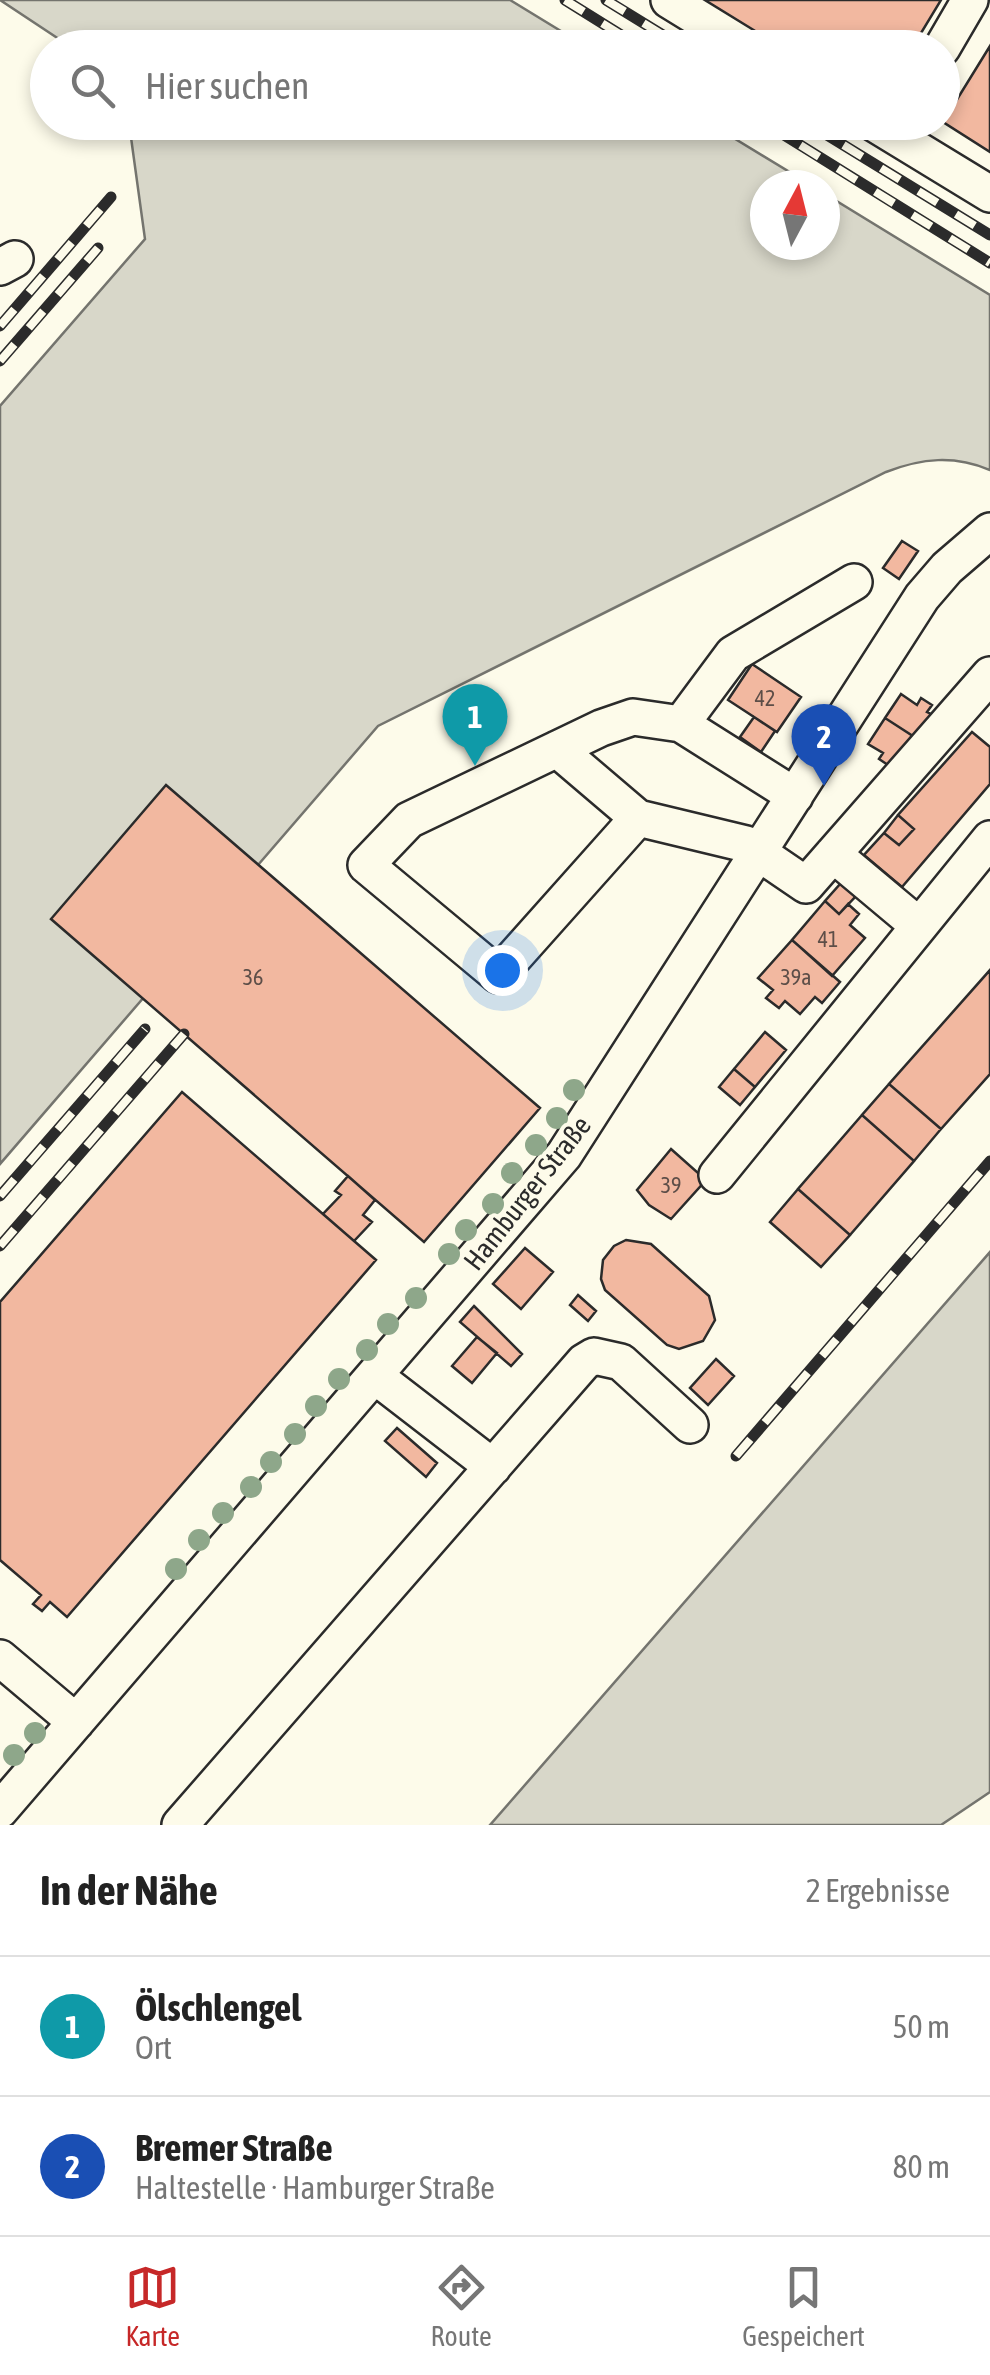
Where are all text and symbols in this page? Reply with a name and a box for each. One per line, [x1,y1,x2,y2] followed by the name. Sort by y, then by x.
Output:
[30,30,960,140] search box
[65,58,120,113] icon: search
[145,64,309,107] text: Hier suchen
[750,170,840,260] north arrow
[442,684,508,766] pin: 1
[755,685,775,711] house number: 42
[792,704,856,786] pin: 2
[818,926,838,952] house number: 41
[477,945,528,996] your location
[243,964,263,990] house number: 36
[781,964,811,990] house number: 39a
[457,1110,597,1276] street label: Hamburger Straße
[661,1172,681,1198] house number: 39
[40,1866,218,1914] text: In der Nähe
[806,1872,950,1909] text: 2 Ergebnisse
[135,1986,301,2029] text: Ölschlengel
[65,2008,80,2045] text: 1
[892,2008,950,2045] text: 50 m
[135,2029,172,2066] text: Ort
[135,2126,333,2169] text: Bremer Straße
[65,2148,80,2185] text: 2
[892,2148,950,2185] text: 80 m
[135,2169,495,2206] text: Haltestelle · Hamburger Straße
[125,2260,180,2352] tab: Karte
[431,2260,492,2352] tab: Route
[742,2260,865,2352] tab: Gespeichert

